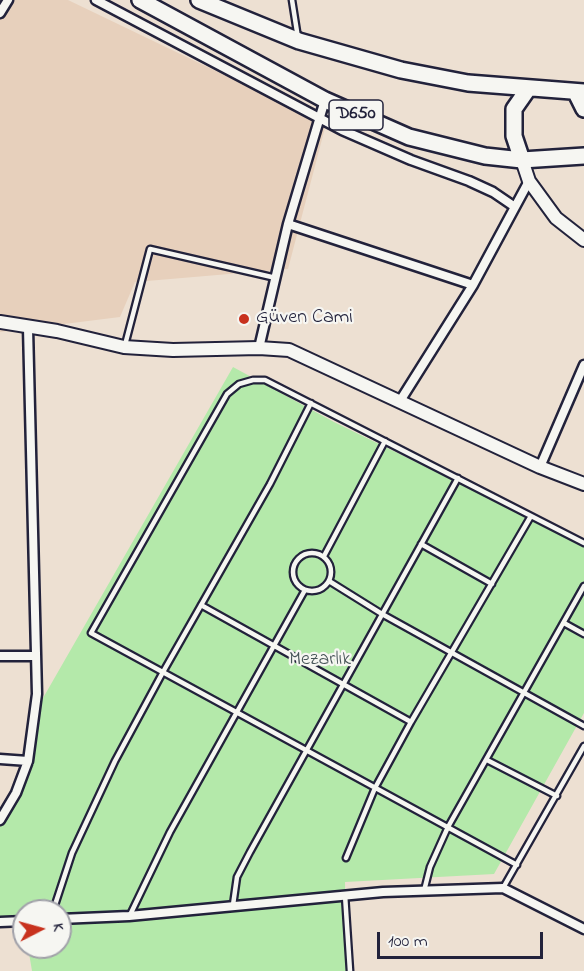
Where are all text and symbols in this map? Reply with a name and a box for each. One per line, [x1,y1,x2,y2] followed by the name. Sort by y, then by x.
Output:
[329,100,383,130] road number: D650
[256,307,353,331] place label: Güven Cami
[237,312,251,326] marker: Güven Cami
[289,649,351,673] park label: Mezarlık
[12,899,72,959] north arrow
[380,920,546,958] scale bar
[46,922,70,932] text: K
[388,929,428,955] text: 100 m

